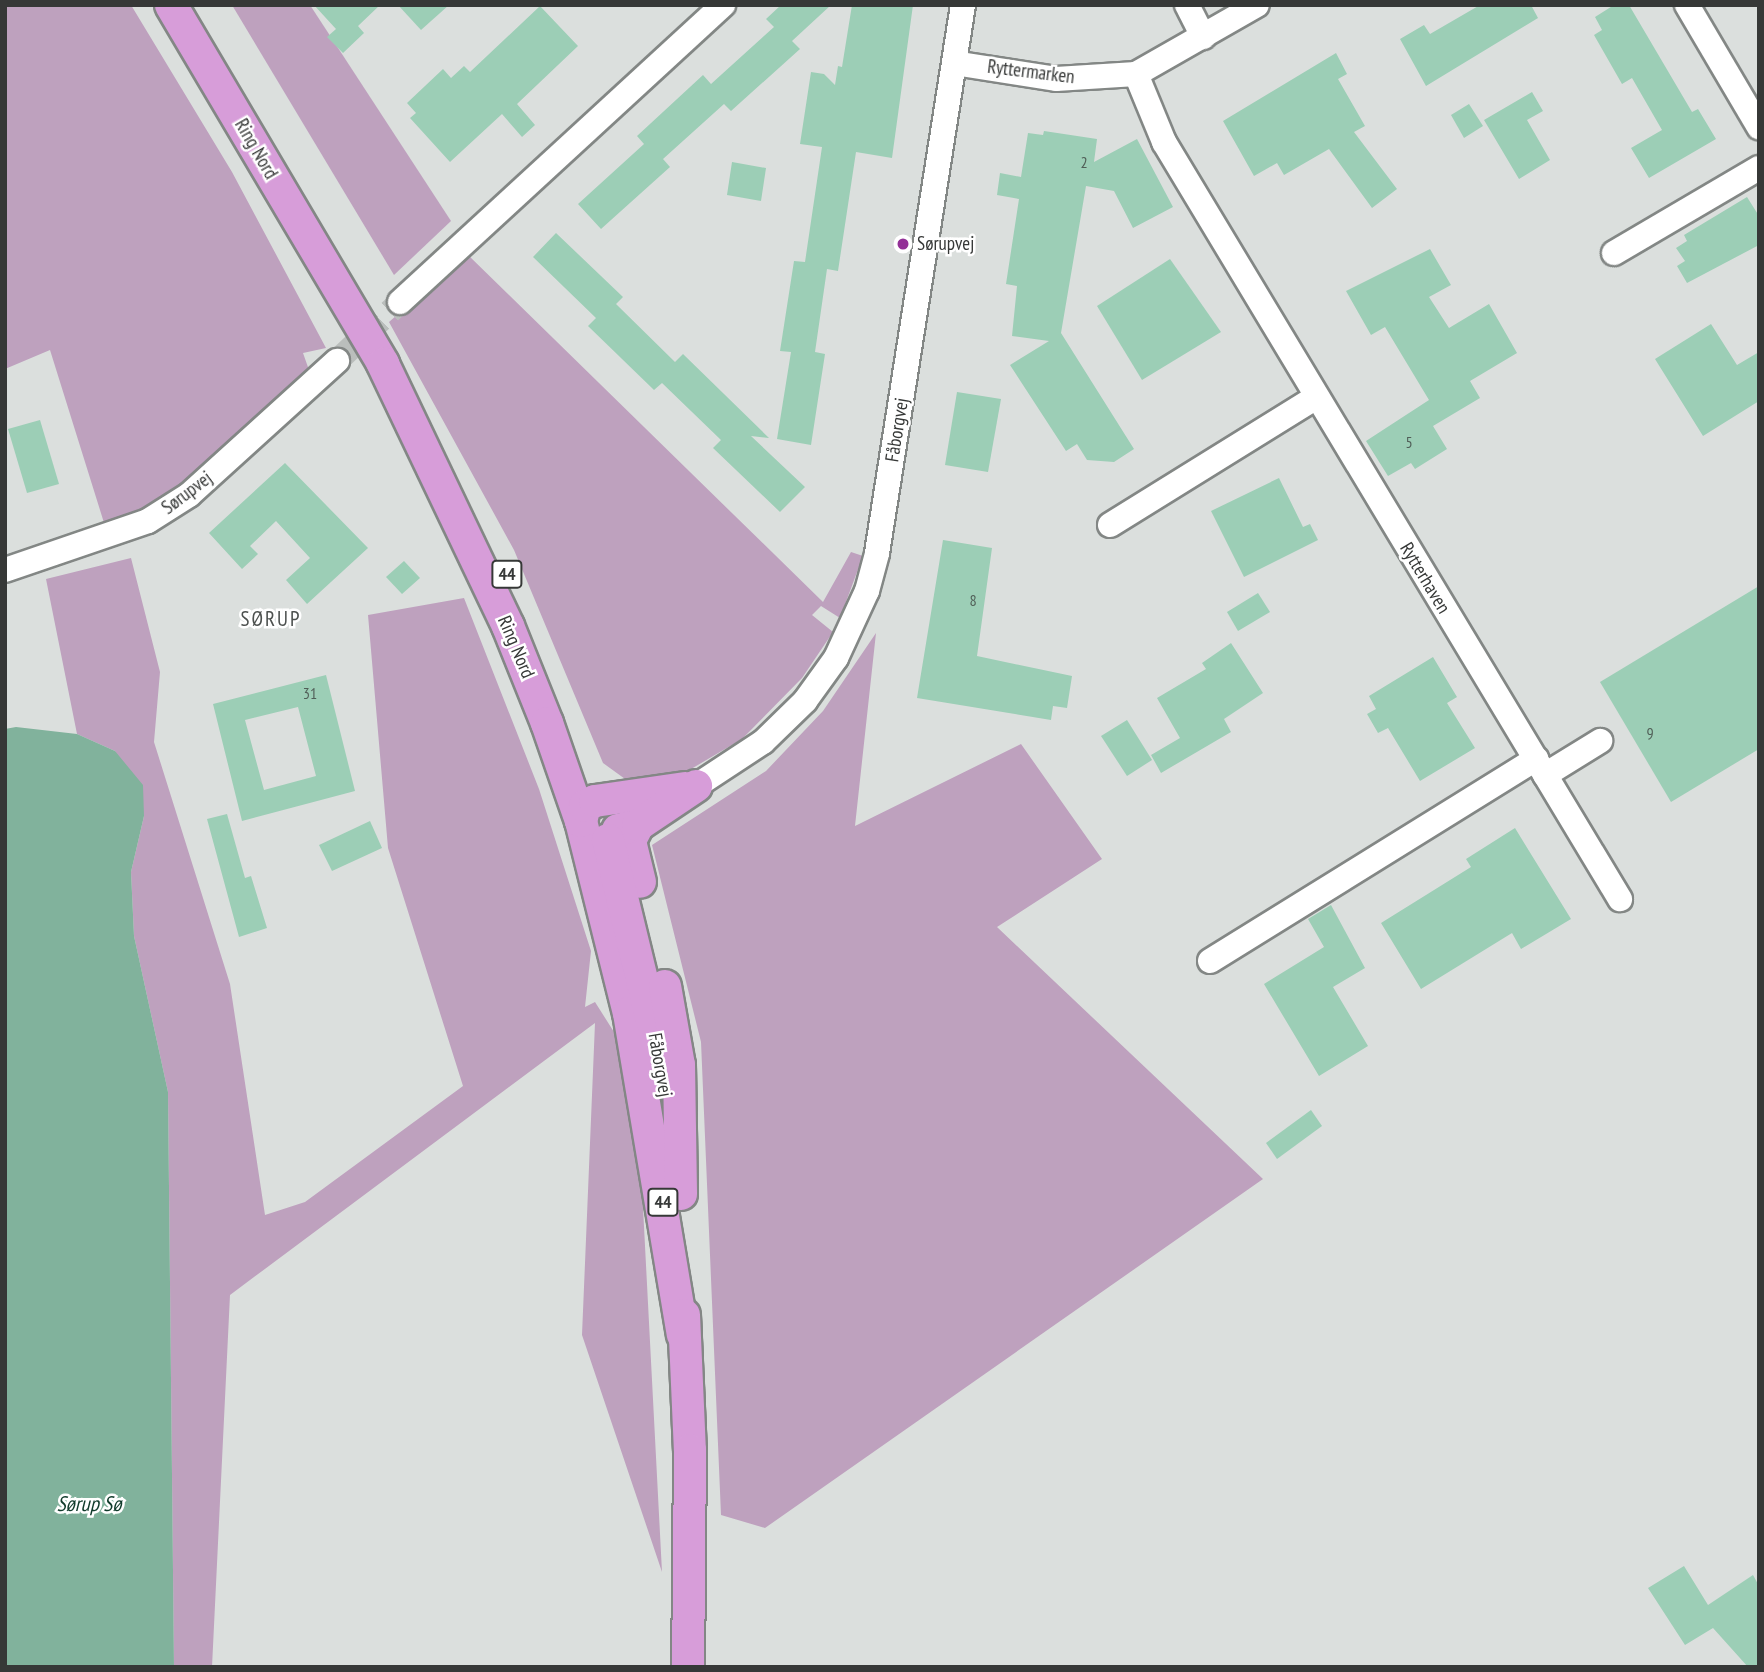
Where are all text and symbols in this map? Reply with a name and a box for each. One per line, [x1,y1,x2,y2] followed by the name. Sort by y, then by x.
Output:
[986,55,1076,89] street label: Ryttermarken
[230,115,282,183] street label: Ring Nord
[1080,152,1088,172] house number: 2
[917,233,974,255] place label: Sørupvej
[895,236,911,252] marker: Sørupvej
[881,396,913,464] street label: Fåborgvej
[1405,432,1413,452] house number: 5
[157,467,217,519] street label: Sørupvej
[1395,538,1455,618] street label: Rytterhaven
[491,560,523,588] road number: 44
[969,590,977,610] house number: 8
[241,606,301,632] district label: SØRUP
[493,612,539,682] street label: Ring Nord
[303,683,317,703] house number: 31
[1646,723,1654,743] house number: 9
[643,1031,677,1099] street label: Fåborgvej
[647,1188,679,1217] road number: 44
[57,1491,121,1517] water label: Sørup Sø

